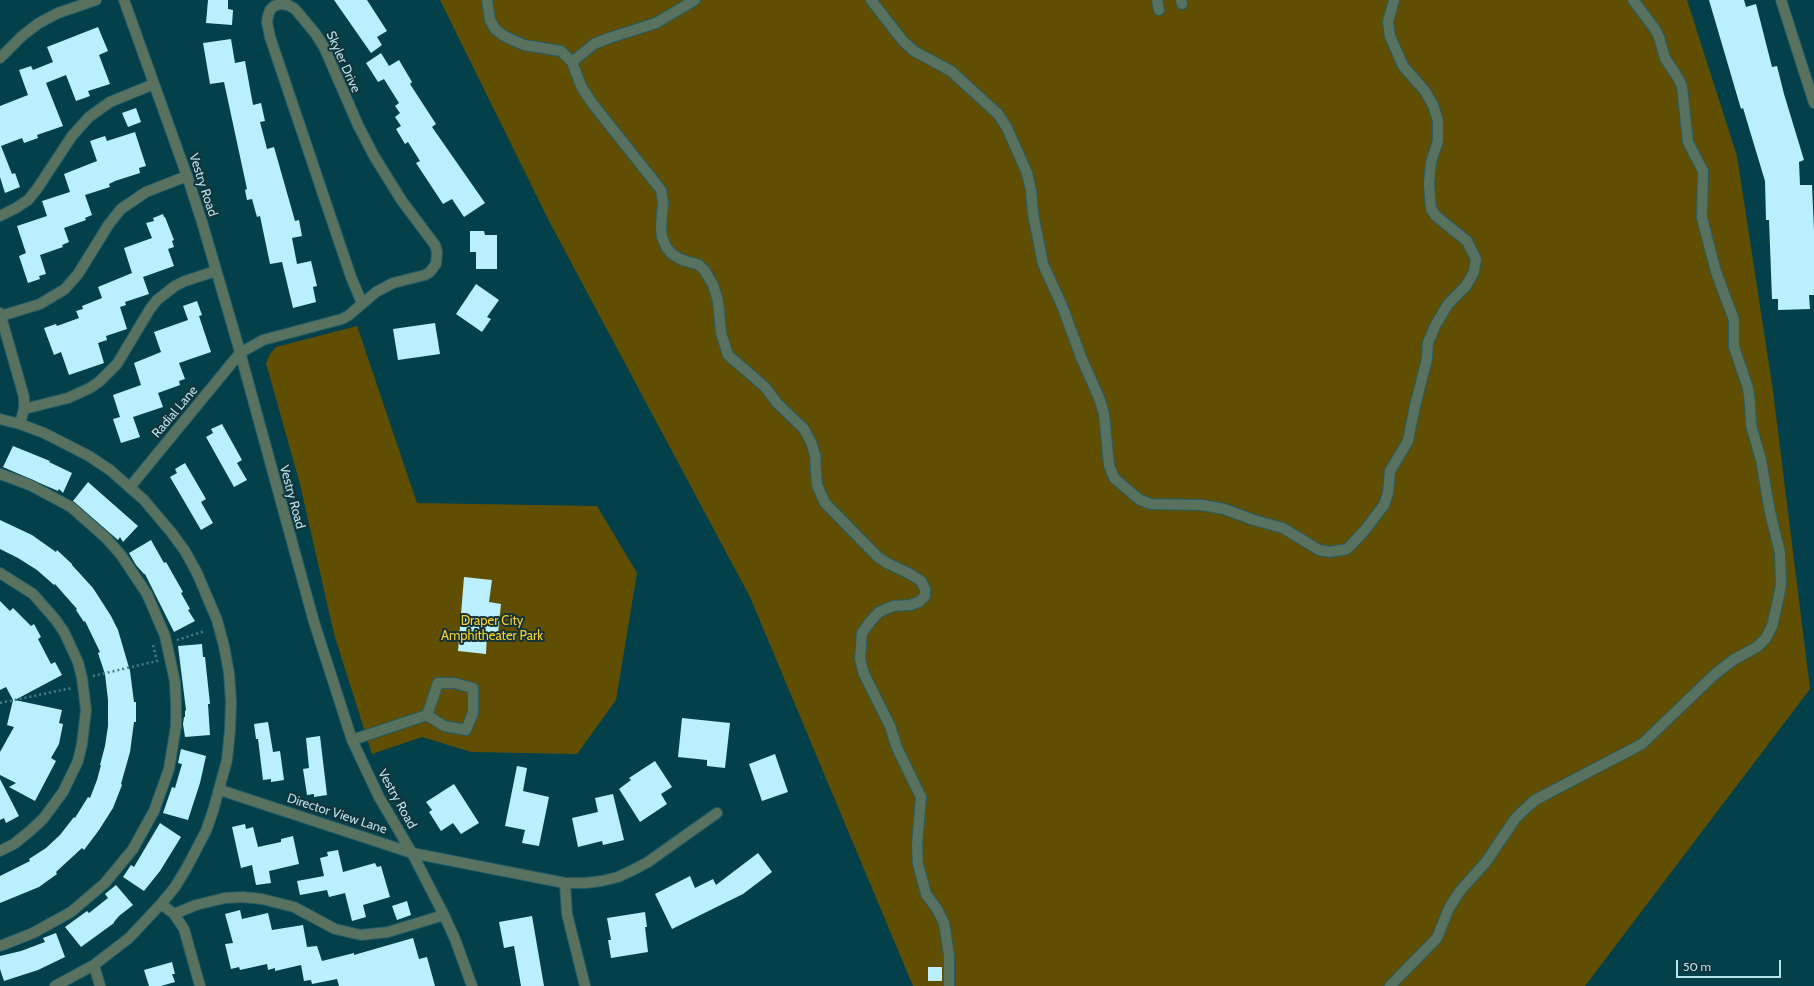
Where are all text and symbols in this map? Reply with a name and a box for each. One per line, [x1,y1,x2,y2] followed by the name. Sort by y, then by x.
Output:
[323,29,363,95] street label: Skyler Drive
[185,152,221,218] street label: Vestry Road
[149,383,201,441] street label: Radial Lane
[276,463,308,531] street label: Vestry Road
[441,613,543,644] park label: Draper City Amphitheater Park
[374,767,420,831] street label: Vestry Road
[285,791,389,837] street label: Director View Lane
[1678,952,1783,978] scale bar
[1683,959,1711,974] text: 50 m

